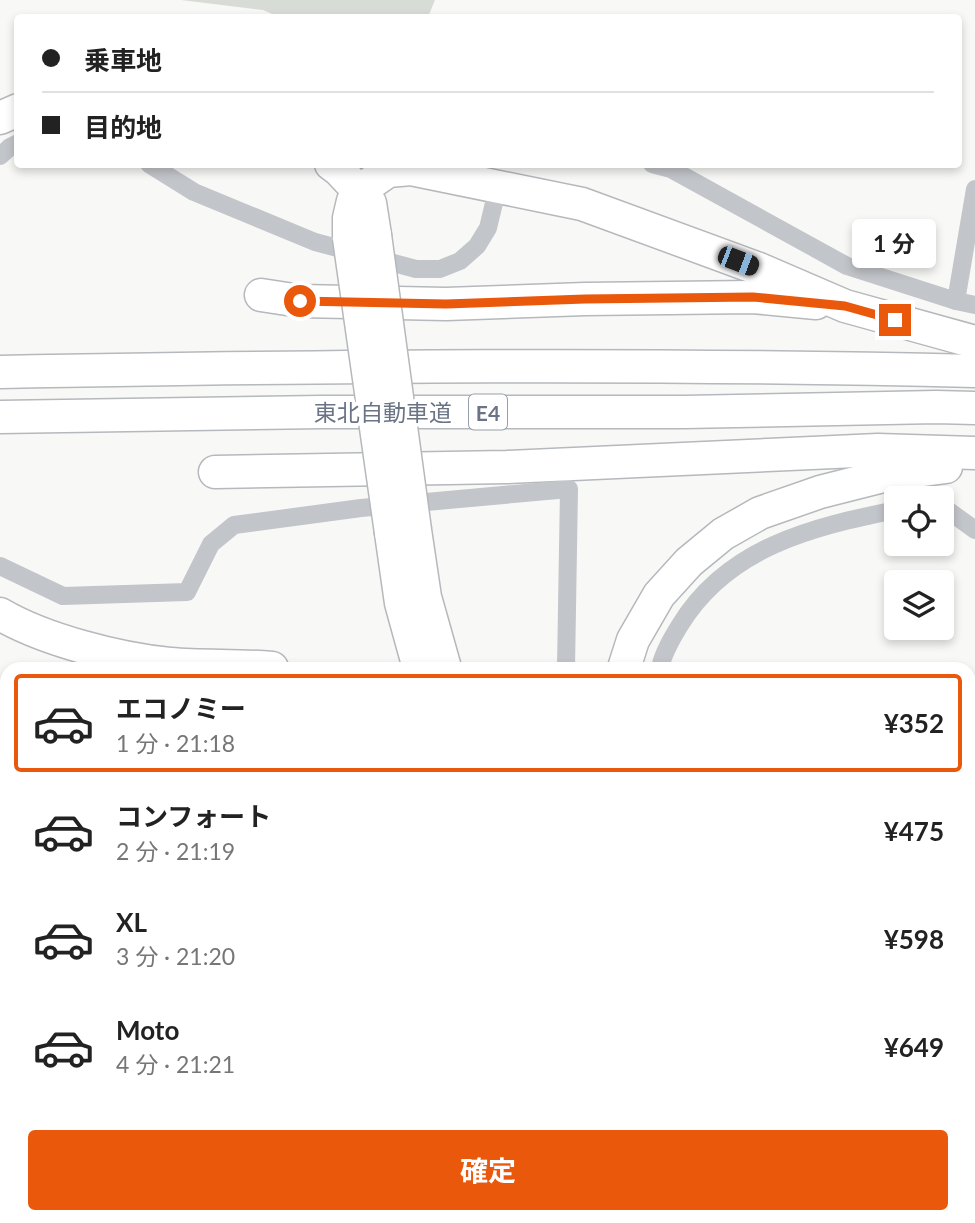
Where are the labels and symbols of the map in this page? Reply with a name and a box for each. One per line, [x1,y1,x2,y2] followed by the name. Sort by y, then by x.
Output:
[853,218,937,268] callout: 1 分
[715,244,762,278] car
[284,285,316,317] route start
[879,304,911,336] route end
[469,394,507,430] road number: E4
[314,398,452,426] street label: 東北自動車道

